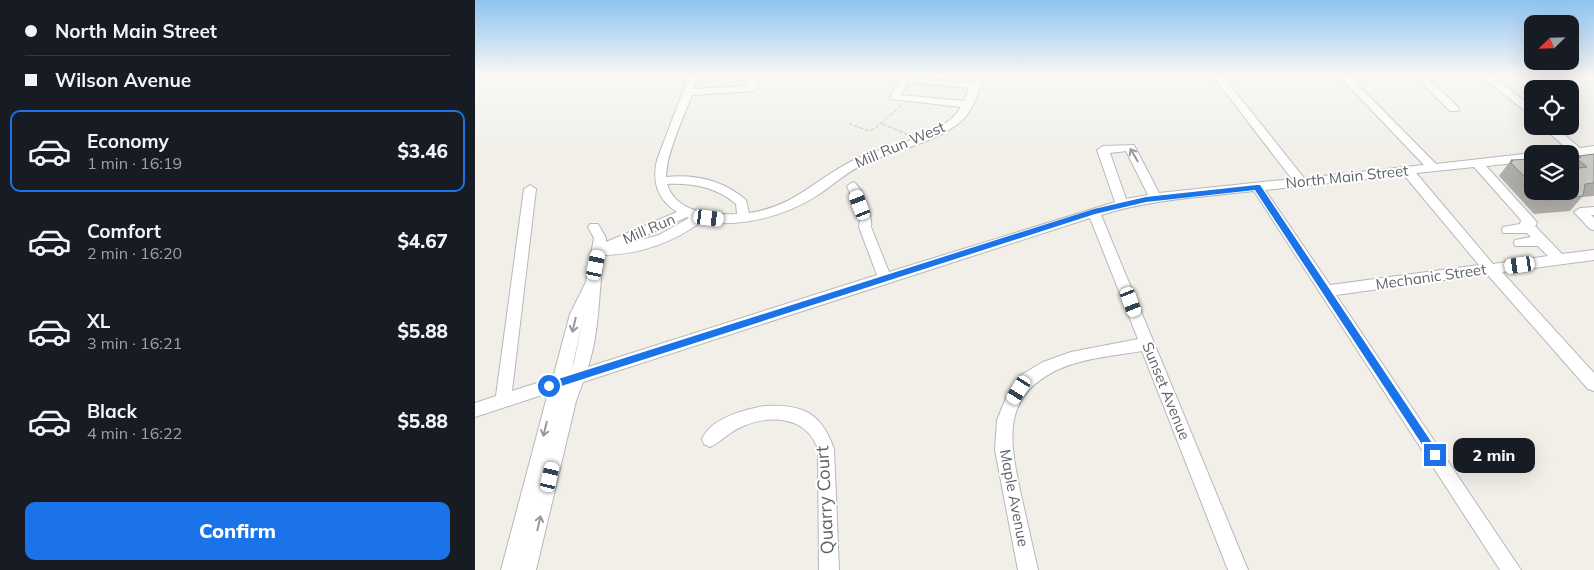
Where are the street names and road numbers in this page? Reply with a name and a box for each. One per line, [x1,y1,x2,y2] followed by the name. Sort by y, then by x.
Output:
[852,117,948,172] street label: Mill Run West
[1285,161,1409,192] street label: North Main Street
[620,209,678,248] street label: Mill Run
[1374,259,1487,294] street label: Mechanic Street
[1138,339,1195,442] street label: Sunset Avenue
[810,445,839,555] street label: Quarry Court
[996,448,1033,548] street label: Maple Avenue

